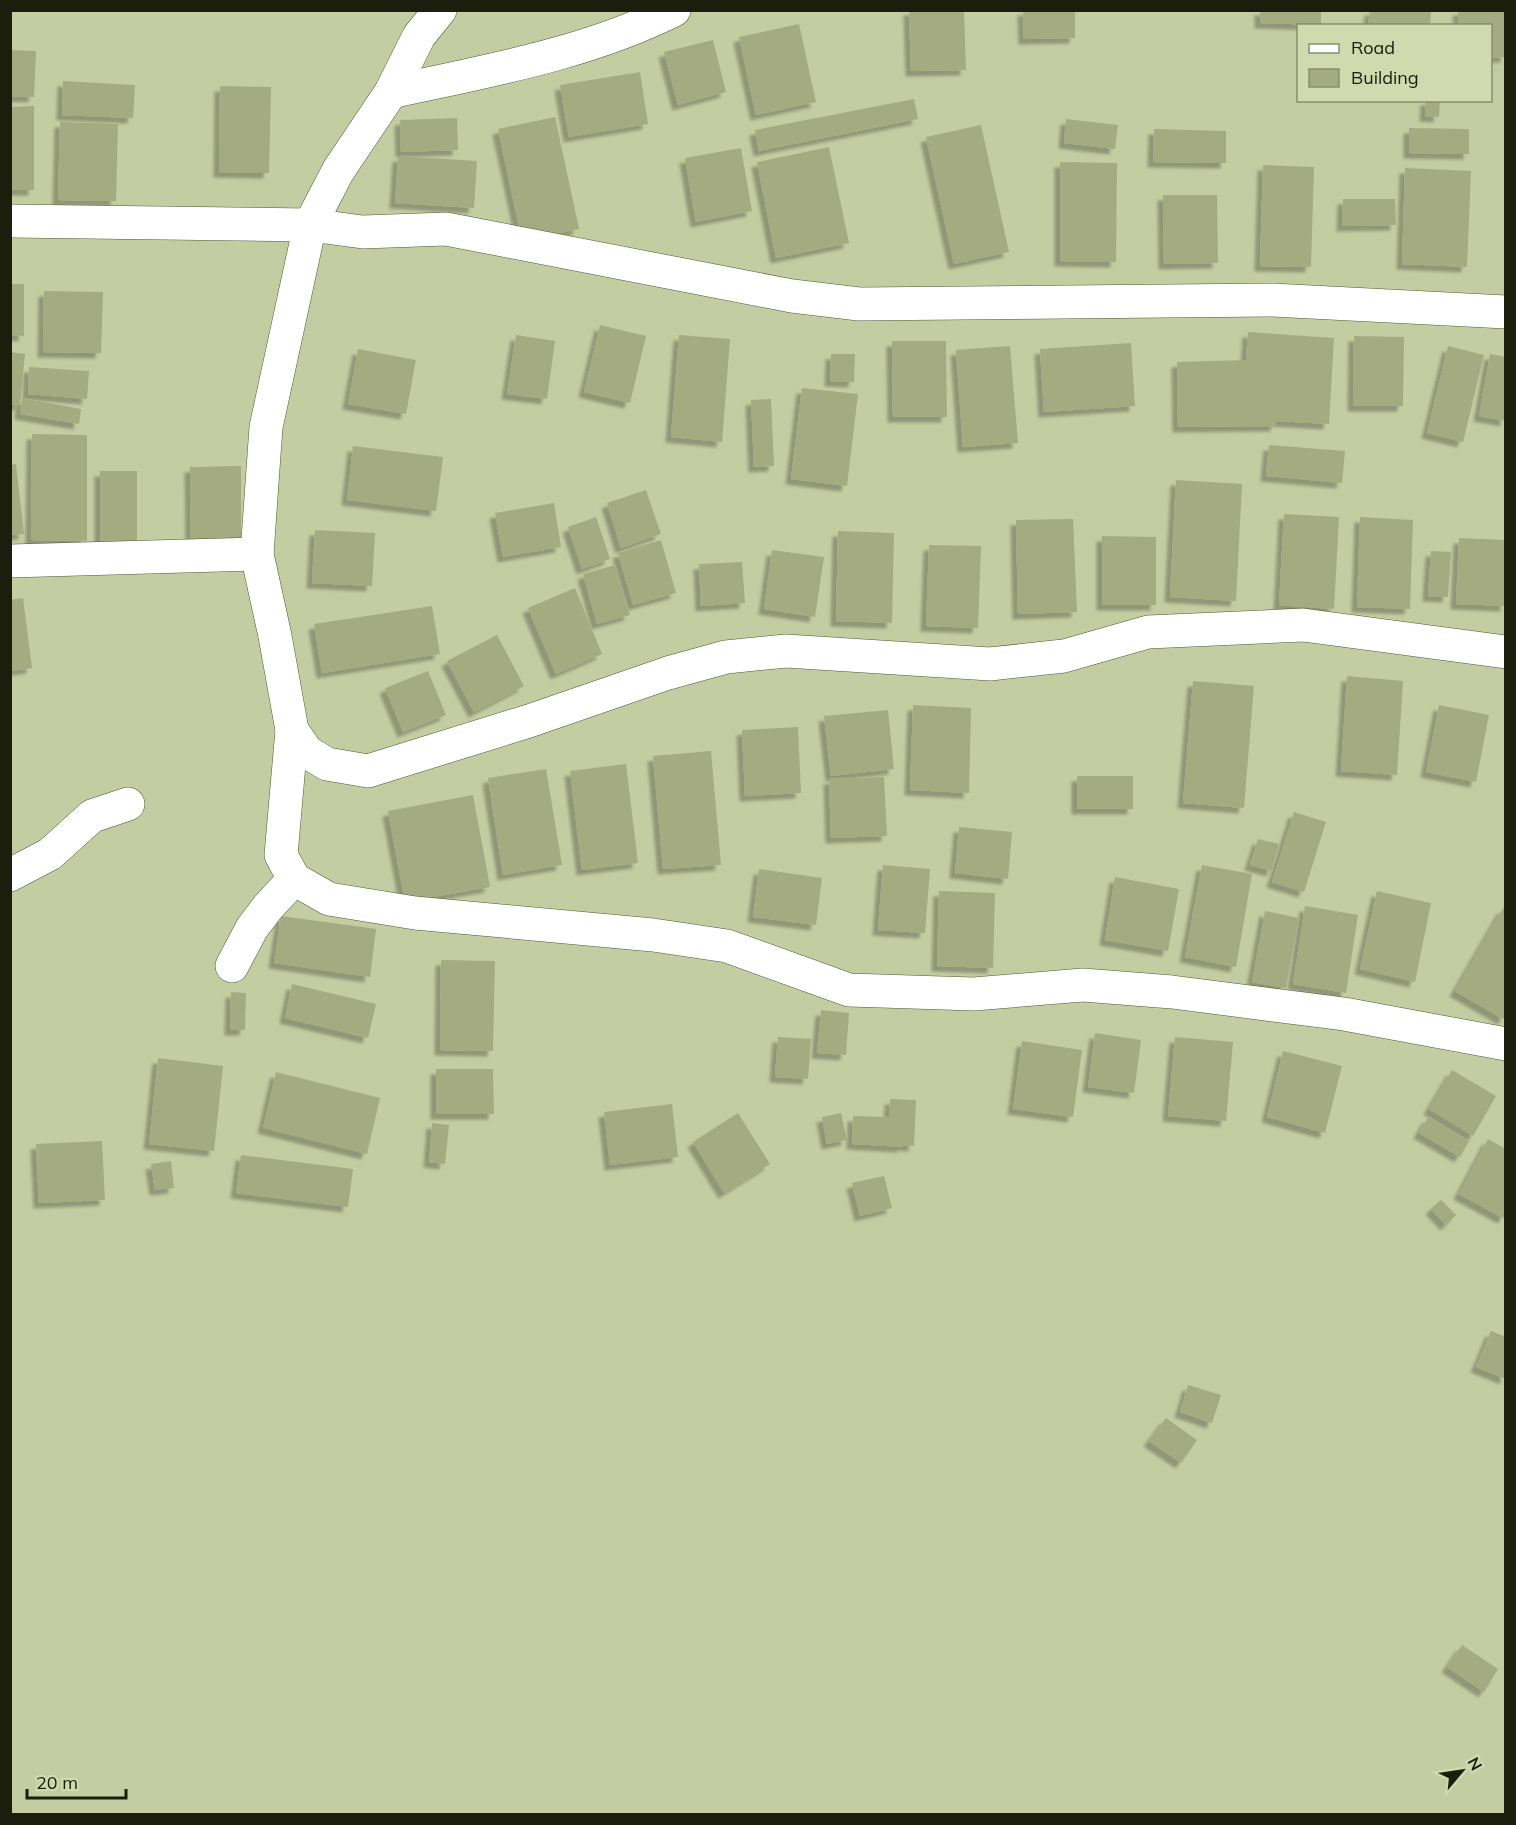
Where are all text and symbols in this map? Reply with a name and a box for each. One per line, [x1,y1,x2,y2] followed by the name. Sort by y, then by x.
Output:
[1297,24,1492,102] legend
[1351,36,1395,59] text: Road
[1351,66,1419,89] text: Building
[1432,1741,1492,1801] north arrow
[1463,1754,1487,1774] text: N
[27,1762,126,1800] scale bar
[36,1771,78,1794] text: 20 m

